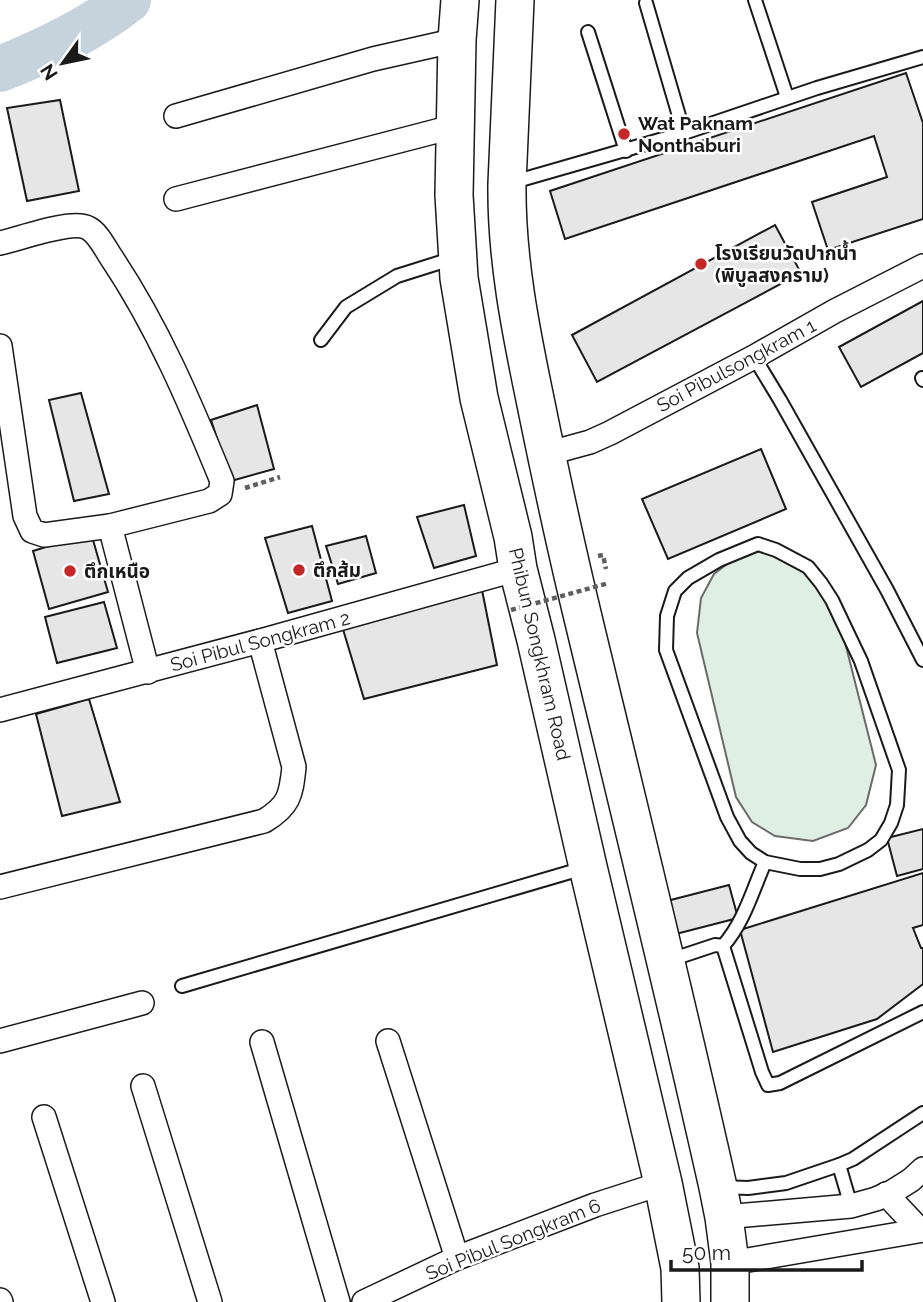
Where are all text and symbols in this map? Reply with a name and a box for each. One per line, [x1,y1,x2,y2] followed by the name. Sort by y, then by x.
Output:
[28,28,98,98] north arrow
[36,60,62,84] text: N
[638,112,753,156] place label: Wat Paknam Nonthaburi
[616,126,632,142] marker: Wat Paknam Nonthaburi
[715,240,857,287] place label: โรงเรียนวัดปากน้ำ (พิบูลสงคราม)
[693,256,709,272] marker: โรงเรียนวัดปากน้ำ (พิบูลสงคราม)
[653,314,819,416] street label: Soi Pibulsongkram 1
[505,545,575,763] street label: Phibun Songkhram Road
[313,559,361,581] place label: ตึกส้ม
[84,560,150,582] place label: ตึกเหนือ
[291,562,307,578] marker: ตึกส้ม
[62,563,78,579] marker: ตึกเหนือ
[168,606,352,676] street label: Soi Pibul Songkram 2
[422,1194,604,1284] street label: Soi Pibul Songkram 6
[671,1228,862,1272] scale bar
[682,1240,731,1265] text: 50 m

